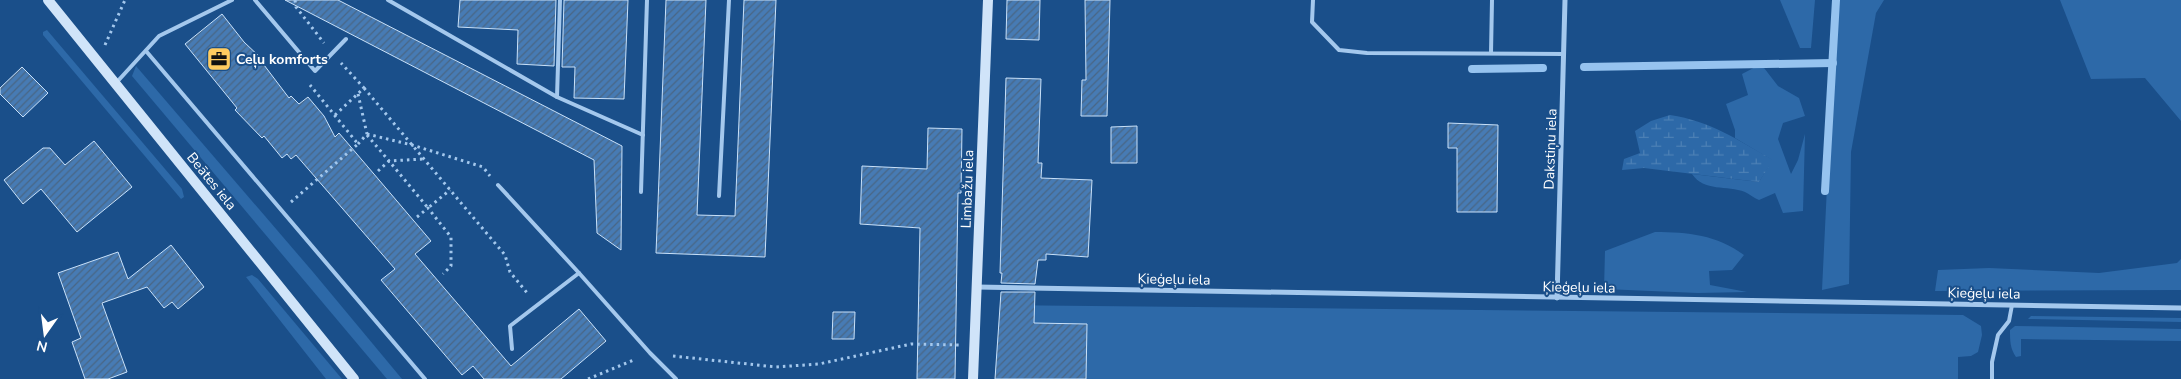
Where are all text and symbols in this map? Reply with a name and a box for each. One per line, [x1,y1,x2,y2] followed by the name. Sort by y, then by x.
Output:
[206,46,232,72] office icon: Ceļu komforts
[236,50,328,69] place label: Ceļu komforts
[1540,108,1561,190] street label: Dakstiņu iela
[182,148,241,214] street label: Beātes iela
[957,149,978,229] street label: Limbažu iela
[1137,269,1211,290] street label: Ķieģeļu iela
[1542,277,1616,298] street label: Ķieģeļu iela
[1947,283,2021,304] street label: Ķieģeļu iela
[20,309,70,359] north arrow
[35,336,49,357] text: N

